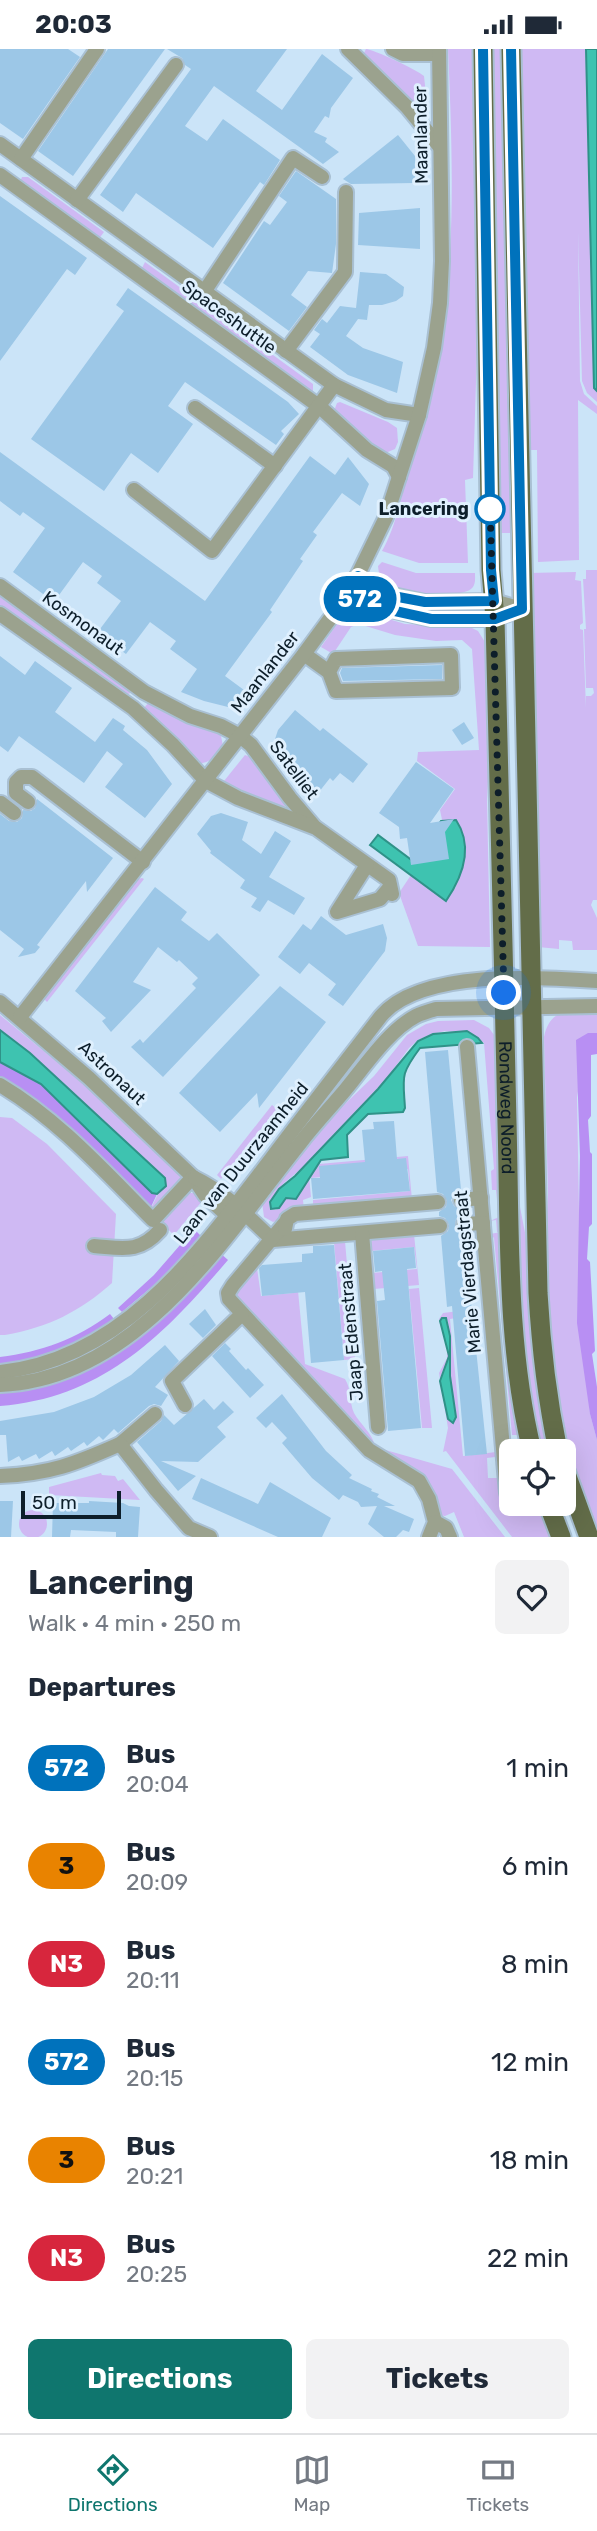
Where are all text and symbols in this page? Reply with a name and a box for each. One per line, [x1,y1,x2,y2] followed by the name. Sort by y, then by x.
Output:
[35,9,112,40] text: 20:03
[409,86,433,184] street label: Maanlander
[177,275,281,359] street label: Spaceshuttle
[475,494,505,524] marker: Lancering
[378,498,469,520] place label: Lancering
[320,576,400,622] line badge: 572
[338,585,382,613] text: 572
[38,586,128,660] street label: Kosmonaut
[226,627,304,717] street label: Maanlander
[265,736,323,804] street label: Satelliet
[486,975,521,1010] your location
[74,1036,150,1110] street label: Astronaut
[494,1041,519,1175] street label: Rondweg Noord
[169,1078,313,1248] street label: Laan van Duurzaamheid
[450,1190,486,1354] street label: Marie Vierdagstraat
[334,1262,368,1402] street label: Jaap Edenstraat
[499,1439,576,1516] map controls
[499,1439,576,1516] button: locate
[21,1488,121,1520] scale bar
[32,1491,77,1514] text: 50 m
[495,1560,569,1634] button: heart
[28,1563,194,1602] text: Lancering
[28,1609,241,1637] text: Walk · 4 min · 250 m
[28,1672,176,1703] text: Departures
[126,1739,175,1770] text: Bus
[506,1753,569,1784] text: 1 min
[44,1754,89,1782] text: 572
[126,1770,189,1798] text: 20:04
[126,1837,175,1868] text: Bus
[502,1851,569,1882] text: 6 min
[59,1852,74,1880] text: 3
[126,1868,188,1896] text: 20:09
[126,1935,175,1966] text: Bus
[501,1949,569,1980] text: 8 min
[50,1950,83,1978] text: N3
[126,1966,180,1994] text: 20:11
[126,2033,175,2064] text: Bus
[491,2047,569,2078] text: 12 min
[44,2048,89,2076] text: 572
[126,2064,184,2092] text: 20:15
[126,2131,175,2162] text: Bus
[490,2145,569,2176] text: 18 min
[59,2146,74,2174] text: 3
[126,2162,183,2190] text: 20:21
[126,2229,175,2260] text: Bus
[487,2243,569,2274] text: 22 min
[50,2244,83,2272] text: N3
[126,2260,187,2288] text: 20:25
[28,2339,292,2419] button: Directions
[306,2339,569,2419] button: Tickets
[68,2451,158,2516] tab: Directions
[293,2451,331,2516] tab: Map
[466,2451,529,2516] tab: Tickets

